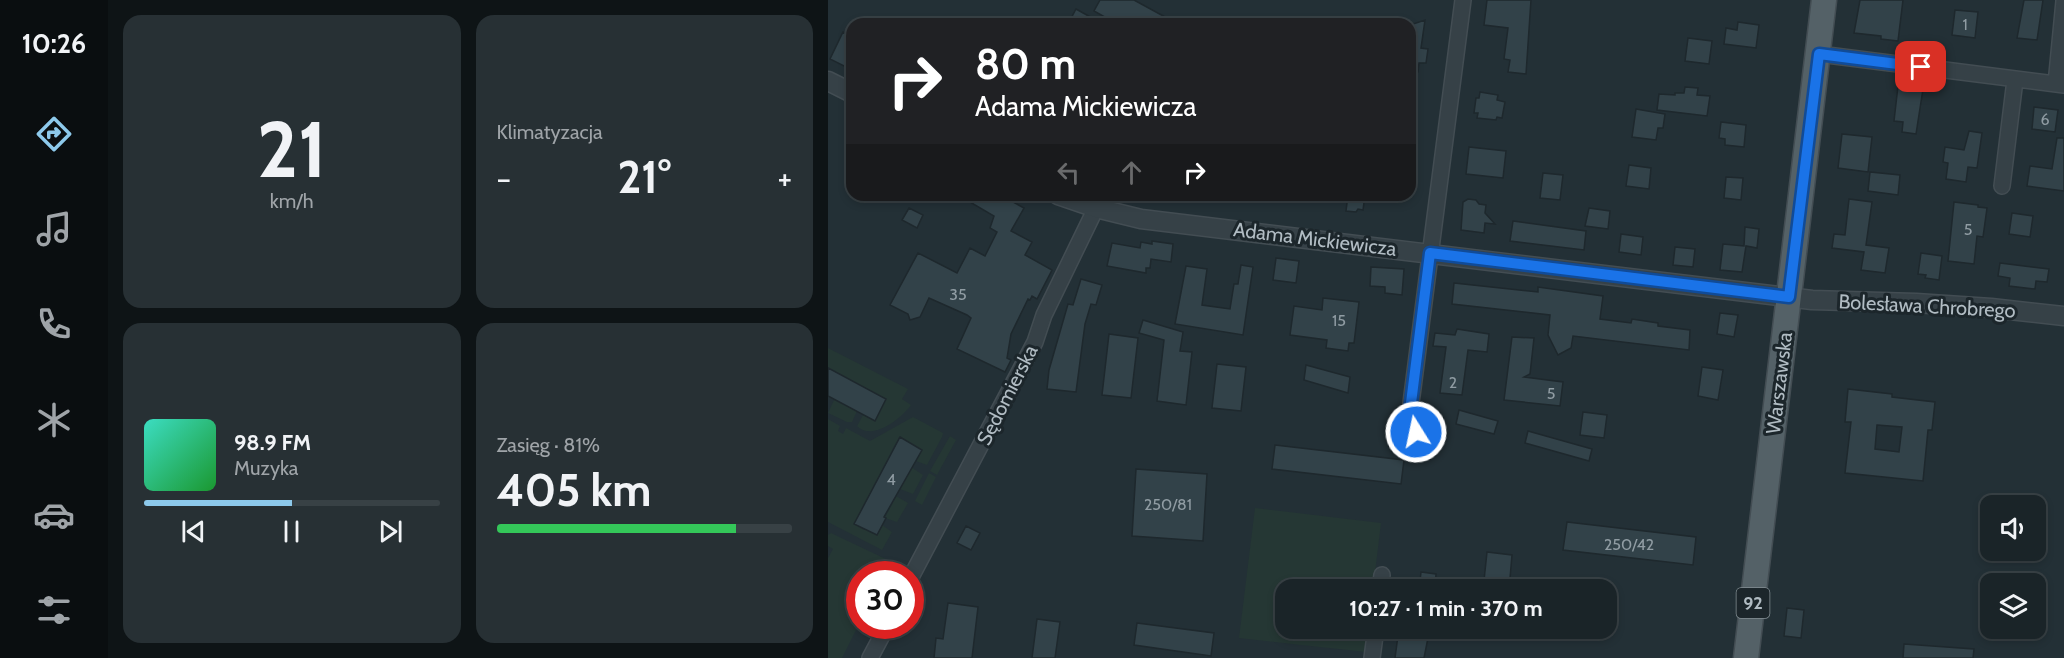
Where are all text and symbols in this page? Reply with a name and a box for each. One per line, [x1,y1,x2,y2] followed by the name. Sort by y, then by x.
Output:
[1962,15,1968,34] house number: 1
[22,27,86,60] text: 10:26
[975,38,1076,90] text: 80 m
[1895,41,1946,92] pin
[876,42,954,120] icon: right
[1904,50,1937,83] icon: arrive
[975,90,1197,123] text: Adama Mickiewicza
[257,102,327,197] text: 21
[2040,110,2050,129] house number: 6
[33,113,75,155] icon: directions
[497,120,603,144] text: Klimatyzacja
[618,150,671,204] text: 21°
[1052,156,1085,189] icon: left
[1115,156,1148,189] icon: ahead
[1178,156,1211,189] icon: right
[497,158,511,198] text: −
[777,158,792,198] text: +
[270,189,314,213] text: km/h
[33,208,75,250] icon: music
[1232,217,1398,261] street label: Adama Mickiewicza
[1964,220,1972,239] house number: 5
[949,285,967,304] house number: 35
[1838,289,2016,323] street label: Bolesława Chrobrego
[33,303,75,345] icon: phone
[1332,311,1346,330] house number: 15
[1761,330,1797,435] street label: Warszawska
[972,341,1043,449] street label: Sędomierska
[1449,373,1457,392] house number: 2
[1547,384,1555,403] house number: 5
[33,399,75,441] icon: climate
[1384,400,1448,464] position arrow
[234,429,311,456] text: 98.9 FM
[497,433,600,457] text: Zasięg · 81%
[234,456,298,480] text: Muzyka
[497,463,651,517] text: 405 km
[886,470,896,489] house number: 4
[33,494,75,536] icon: car
[1144,495,1192,514] house number: 250/81
[1980,495,2046,639] map controls
[1980,495,2046,561] button: sound
[177,515,210,548] icon: previous
[275,515,308,548] icon: pause
[374,515,407,548] icon: next
[1604,535,1654,554] house number: 250/42
[846,561,924,639] speed limit sign: 30
[1980,573,2046,639] button: layers
[1736,588,1770,618] road number: 92
[33,589,75,631] icon: filters
[1349,595,1543,622] text: 10:27 · 1 min · 370 m

